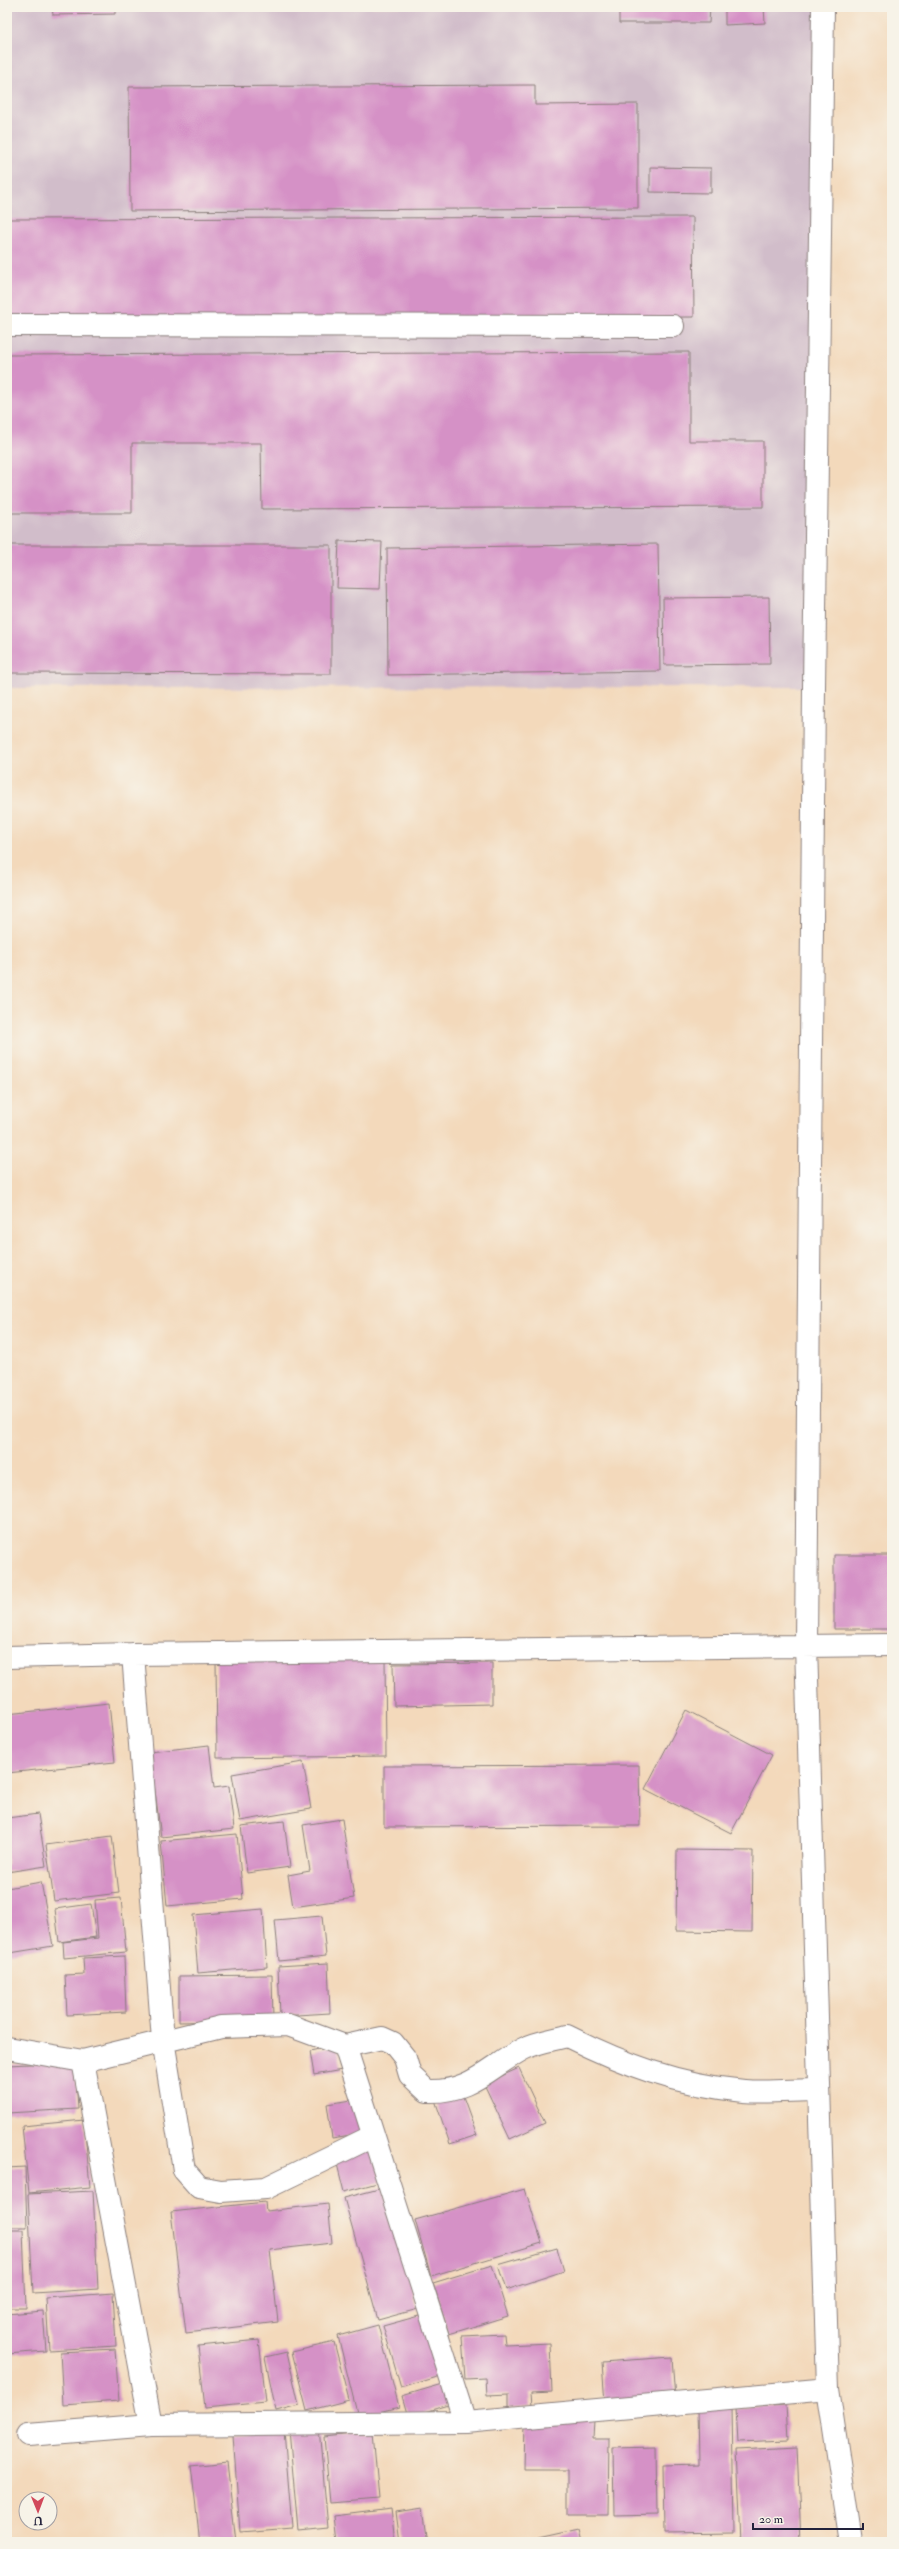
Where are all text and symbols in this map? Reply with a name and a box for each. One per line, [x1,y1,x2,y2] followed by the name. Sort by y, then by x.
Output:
[18,2491,58,2531] north arrow
[753,2505,863,2531] scale bar
[759,2512,784,2527] text: 20 m
[33,2514,43,2527] text: U

